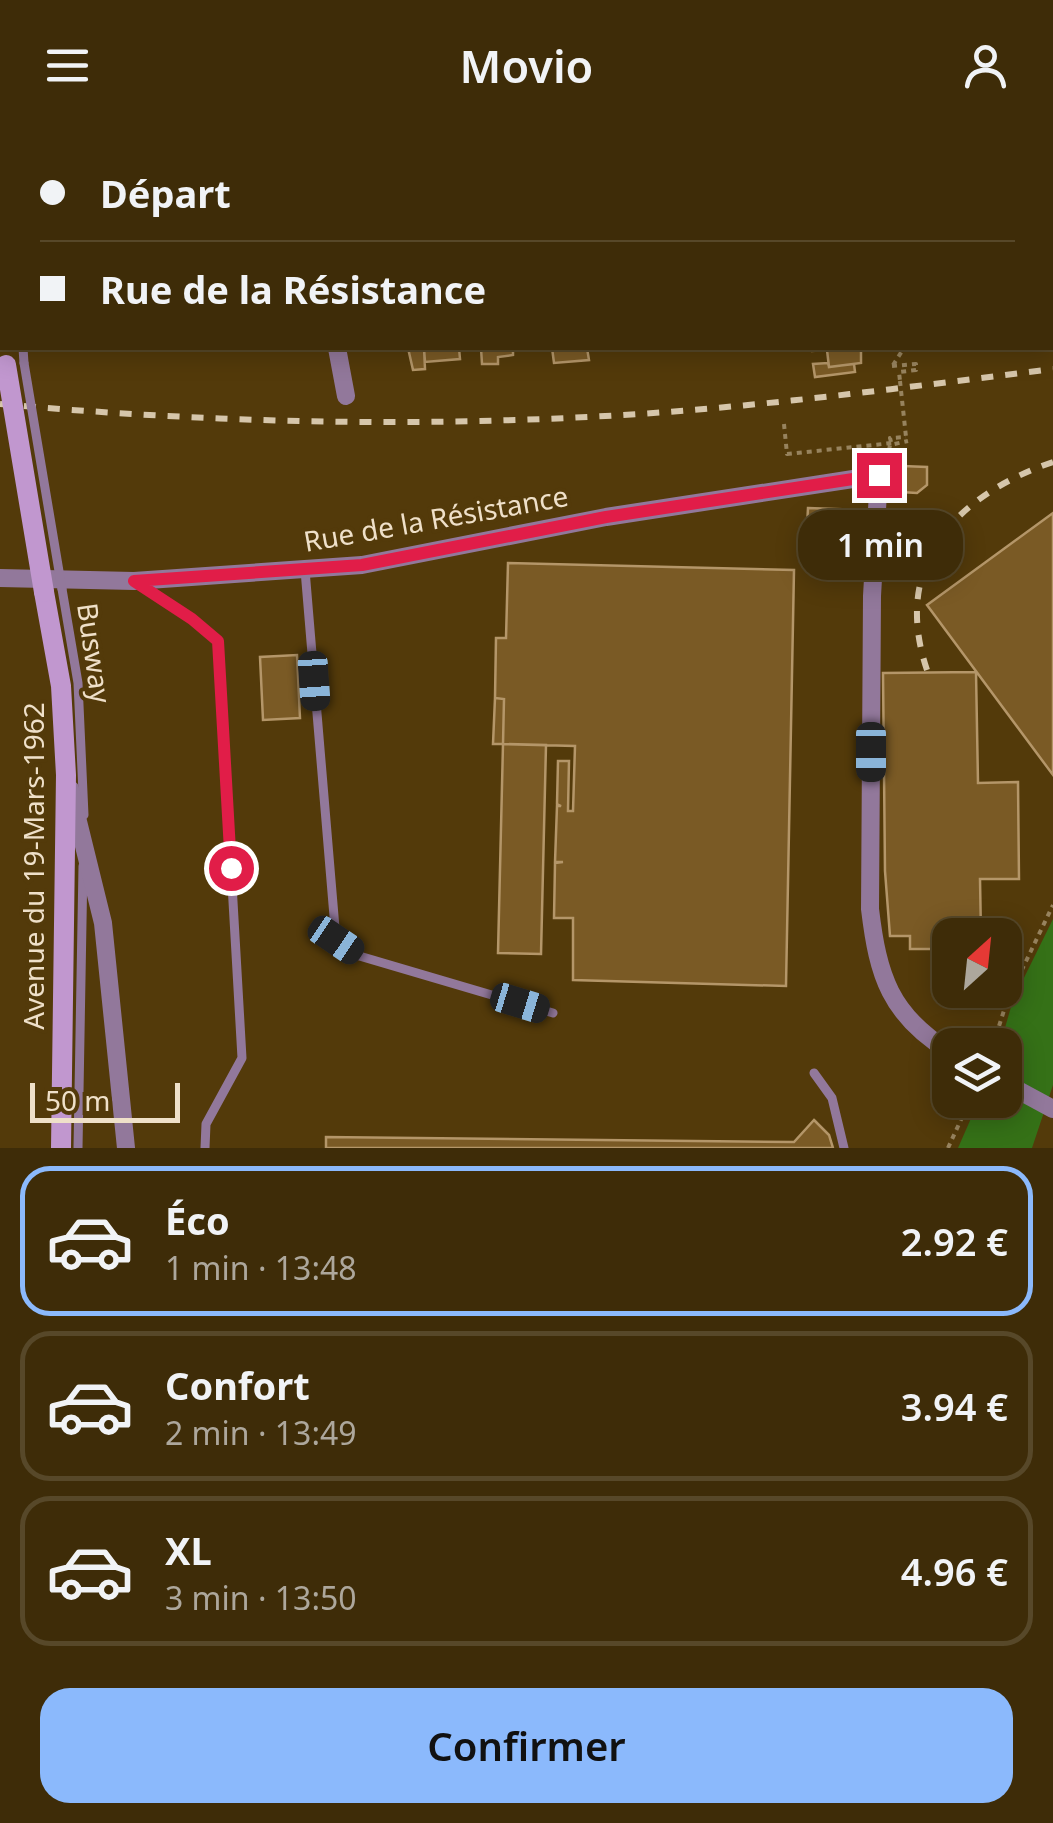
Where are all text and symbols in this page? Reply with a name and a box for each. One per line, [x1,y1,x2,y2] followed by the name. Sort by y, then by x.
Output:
[460,35,593,96] text: Movio
[40,38,95,93] icon: menu
[958,38,1013,93] icon: person
[100,167,231,219] text: Départ
[100,263,486,315] text: Rue de la Résistance
[857,453,902,498] route end
[301,476,571,560] street label: Rue de la Résistance
[796,510,962,580] callout: 1 min
[837,523,924,566] text: 1 min
[69,600,121,706] street label: Busway
[297,650,331,712] car
[14,702,52,1030] street label: Avenue du 19-Mars-1962
[856,722,886,782] car
[209,846,254,891] route start
[303,911,369,969] car
[932,918,1022,1008] north arrow
[932,918,1022,1118] map controls
[487,980,553,1026] car
[932,1028,1022,1118] button: layers
[30,1078,180,1123] scale bar
[45,1081,111,1119] text: 50 m
[165,1194,230,1246] text: Éco
[45,1196,135,1286] icon: car
[901,1215,1008,1267] text: 2.92 €
[165,1246,357,1289] text: 1 min · 13:48
[165,1359,310,1411] text: Confort
[45,1361,135,1451] icon: car
[901,1380,1008,1432] text: 3.94 €
[165,1411,357,1454] text: 2 min · 13:49
[165,1524,212,1576] text: XL
[45,1526,135,1616] icon: car
[901,1545,1008,1597] text: 4.96 €
[165,1576,357,1619] text: 3 min · 13:50
[40,1688,1013,1803] button: Confirmer

